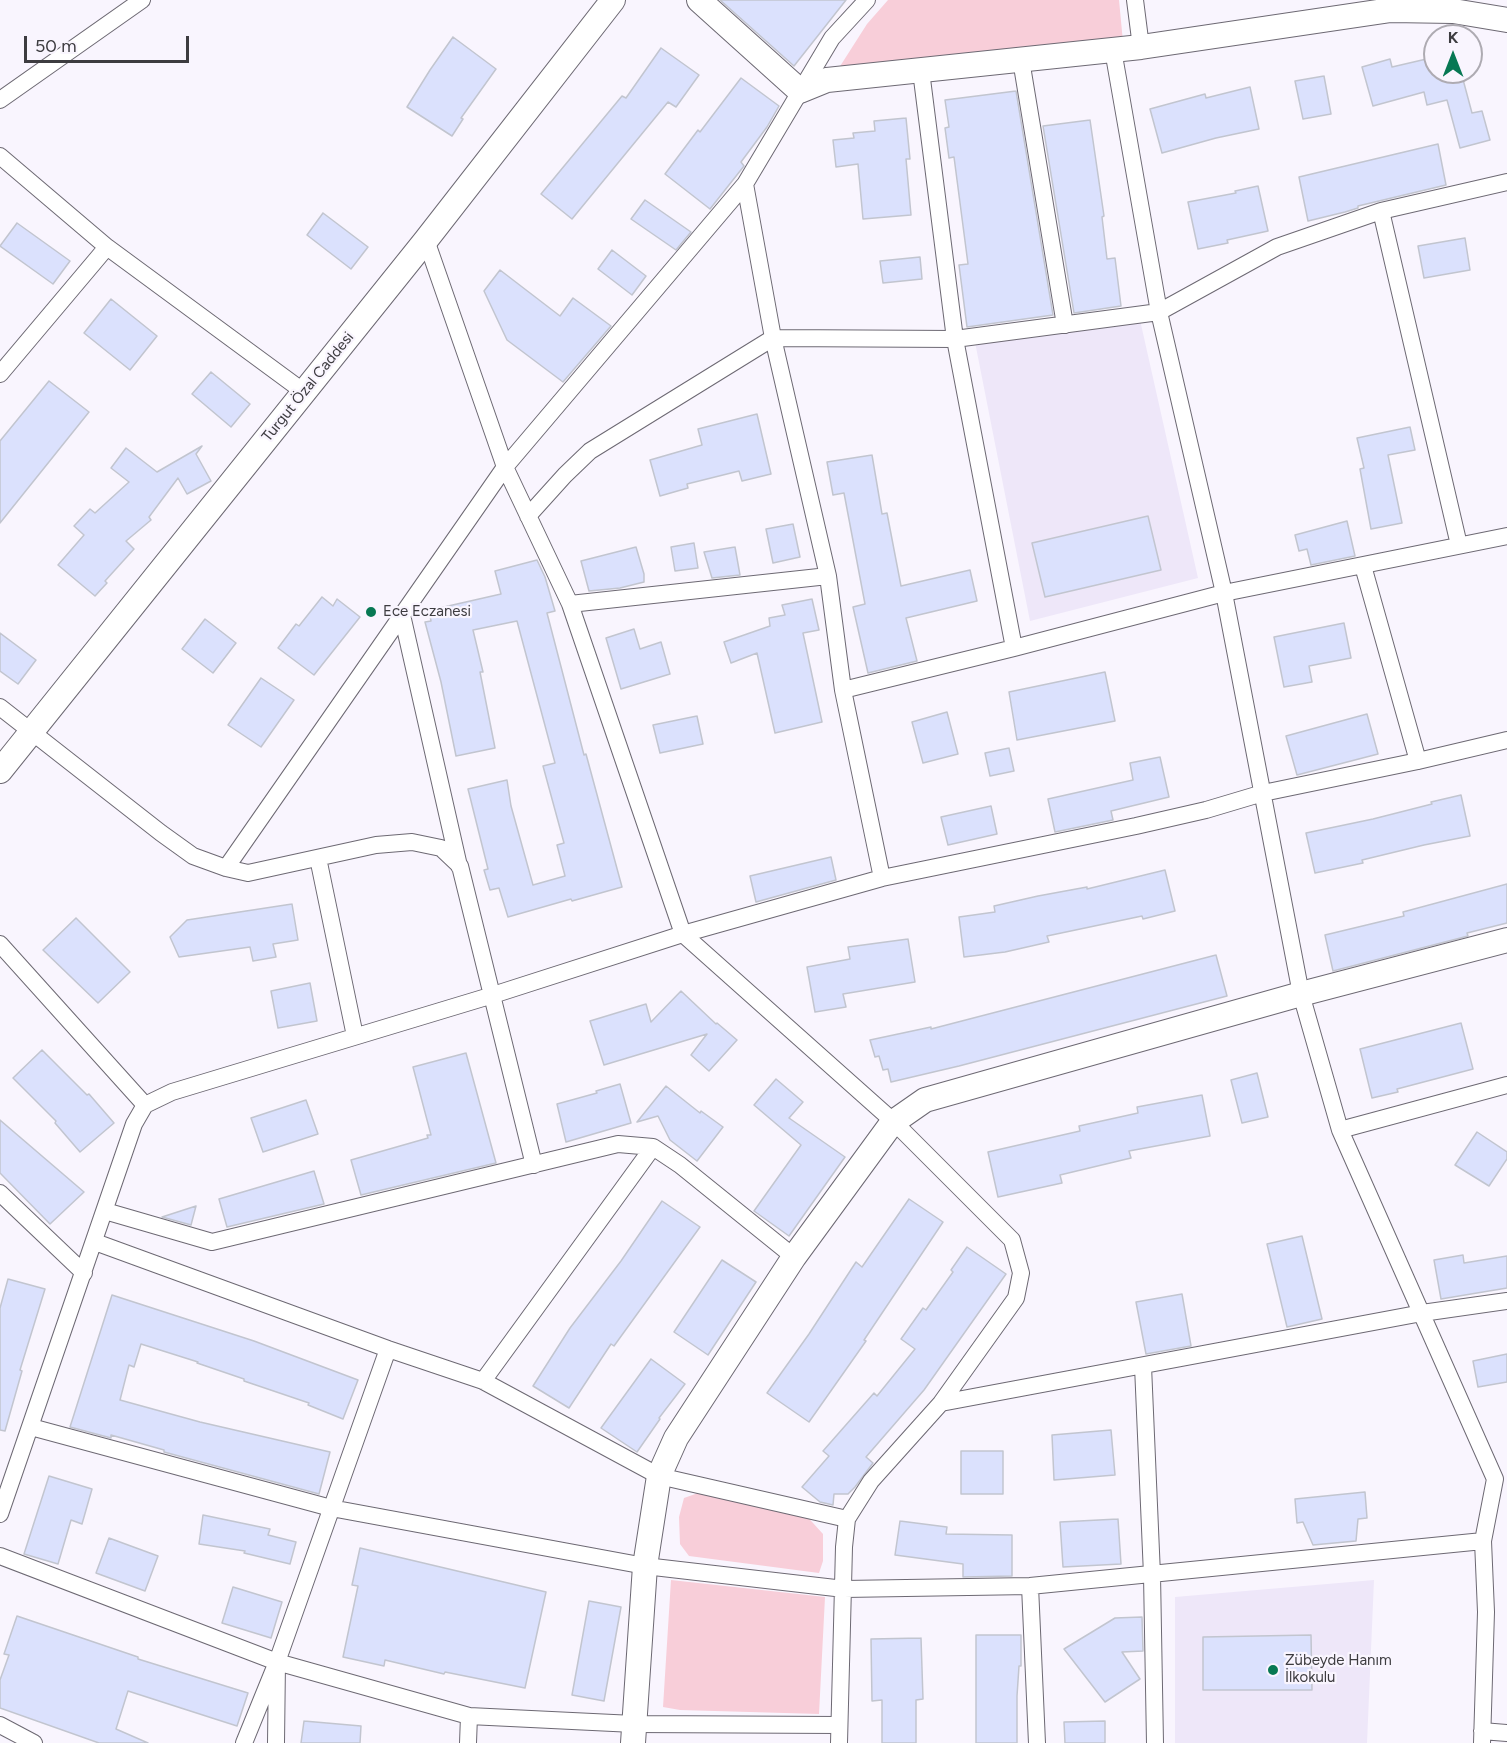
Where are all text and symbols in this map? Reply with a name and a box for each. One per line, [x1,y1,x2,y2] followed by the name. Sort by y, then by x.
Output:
[27,24,192,62] scale bar
[1423,24,1483,84] north arrow
[1448,28,1458,47] text: K
[35,35,77,57] text: 50 m
[258,329,358,445] street label: Turgut Özal Caddesi
[383,603,471,621] place label: Ece Eczanesi
[364,605,378,619] marker: Ece Eczanesi
[1285,1652,1392,1687] place label: Zübeyde Hanım İlkokulu
[1266,1663,1280,1677] marker: Zübeyde Hanım İlkokulu

